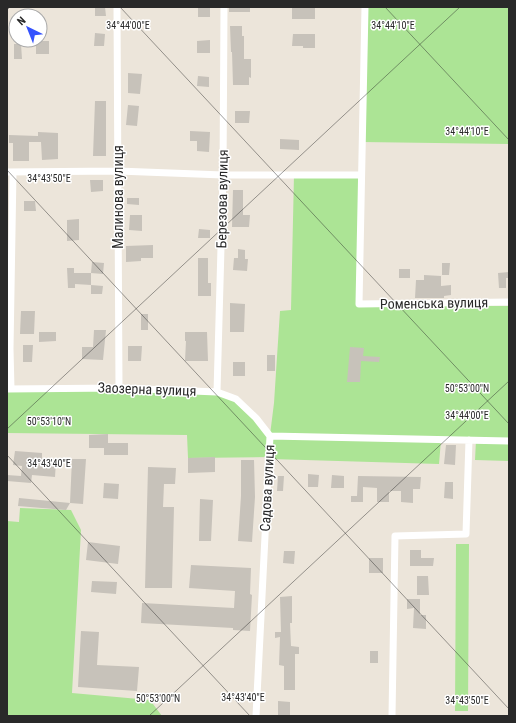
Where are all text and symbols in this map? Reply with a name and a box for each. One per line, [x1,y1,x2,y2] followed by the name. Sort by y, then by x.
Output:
[8,8,48,48] north arrow
[15,14,29,28] text: N
[106,20,150,31] text: 34°44'00"E
[371,20,415,31] text: 34°44'10"E
[445,126,489,137] text: 34°44'10"E
[110,145,126,249] street label: Малинова вулиця
[213,149,231,249] street label: Березова вулиця
[27,173,71,184] text: 34°43'50"E
[380,294,488,312] street label: Роменська вулиця
[97,379,197,399] street label: Заозерна вулиця
[445,383,489,394] text: 50°53'00"N
[445,410,489,421] text: 34°44'00"E
[27,416,71,427] text: 50°53'10"N
[257,444,277,532] street label: Садова вулиця
[27,458,71,469] text: 34°43'40"E
[221,692,265,703] text: 34°43'40"E
[136,693,180,704] text: 50°53'00"N
[445,695,489,706] text: 34°43'50"E

